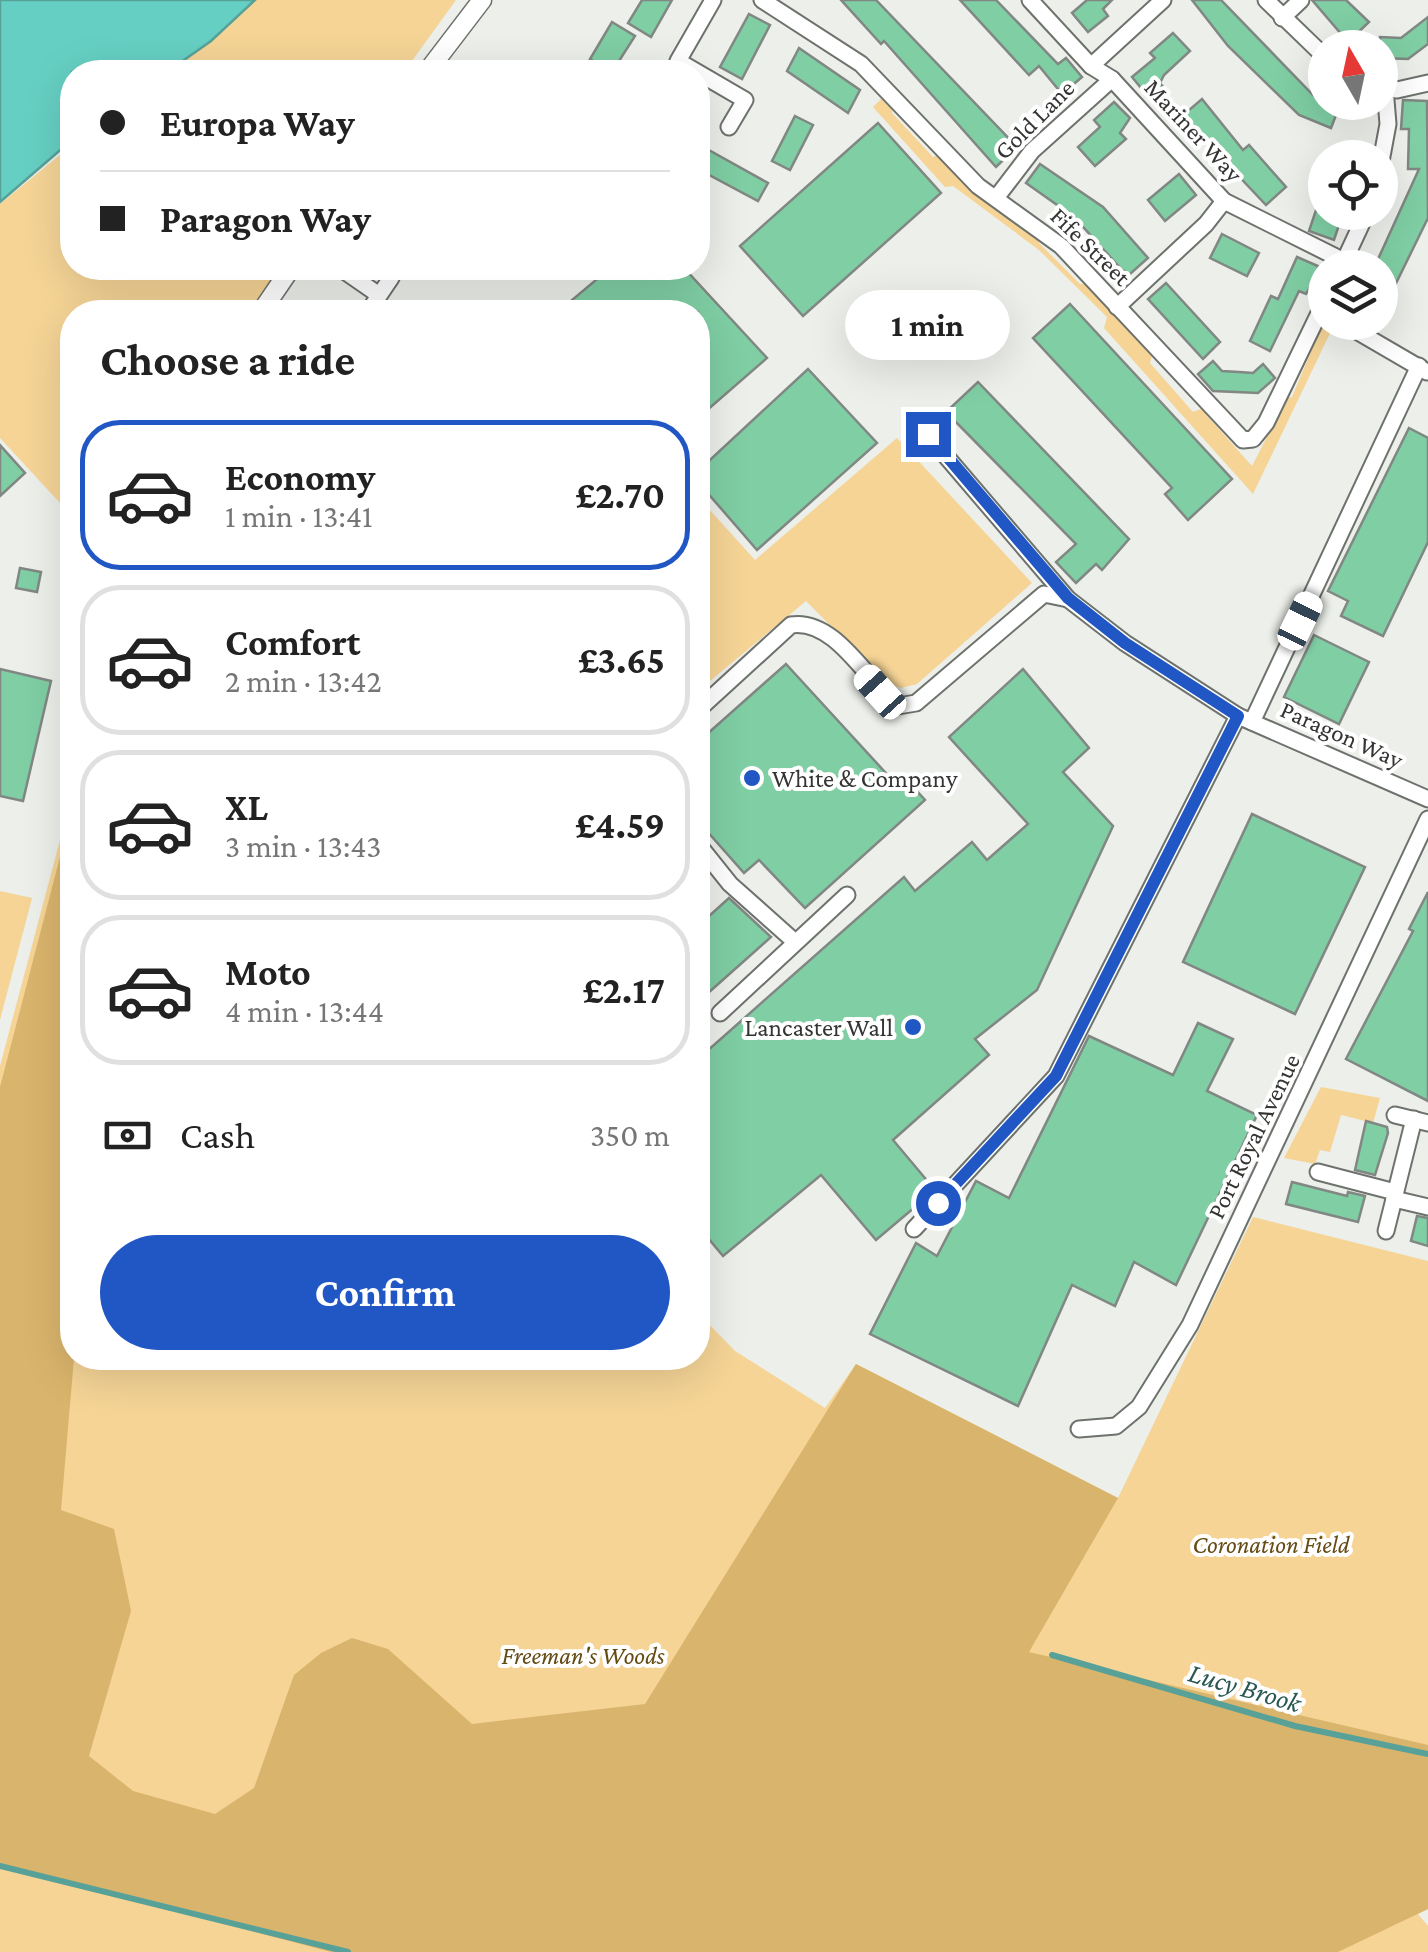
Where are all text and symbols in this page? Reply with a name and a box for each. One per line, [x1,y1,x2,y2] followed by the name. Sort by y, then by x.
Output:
[1308,30,1398,120] north arrow
[1308,30,1398,340] map controls
[1139,73,1248,188] street label: Mariner Way
[989,74,1080,165] street label: Gold Lane
[160,102,355,144] text: Europa Way
[1308,140,1398,230] button: locate
[160,198,371,240] text: Paragon Way
[1045,202,1137,291] street label: Fife Street
[1308,250,1398,340] button: layers
[846,289,1010,359] callout: 1 min
[891,307,964,343] text: 1 min
[100,335,355,385] text: Choose a ride
[906,412,951,457] route end
[105,450,195,540] icon: car
[225,456,375,498] text: Economy
[575,474,665,516] text: £2.70
[225,498,373,534] text: 1 min · 13:41
[1273,587,1327,655] car
[105,615,195,705] icon: car
[225,621,361,663] text: Comfort
[578,639,665,681] text: £3.65
[849,660,911,724] car
[225,663,382,699] text: 2 min · 13:42
[1276,695,1408,775] street label: Paragon Way
[772,765,958,793] place label: White & Company
[741,767,763,789] marker: White & Company
[105,780,195,870] icon: car
[225,786,268,828] text: XL
[575,804,665,846] text: £4.59
[225,828,382,864] text: 3 min · 13:43
[105,945,195,1035] icon: car
[225,951,311,993] text: Moto
[583,969,665,1011] text: £2.17
[225,993,384,1029] text: 4 min · 13:44
[745,1014,893,1041] place label: Lancaster Wall
[902,1016,924,1038] marker: Lancaster Wall
[1202,1049,1306,1223] street label: Port Royal Avenue
[100,1108,155,1163] icon: cash
[180,1114,255,1156] text: Cash
[590,1117,670,1153] text: 350 m
[916,1181,961,1226] route start
[100,1235,670,1350] button: Confirm
[1192,1531,1351,1558] park label: Coronation Field
[502,1642,665,1669] park label: Freeman's Woods
[1185,1657,1306,1719] water label: Lucy Brook

